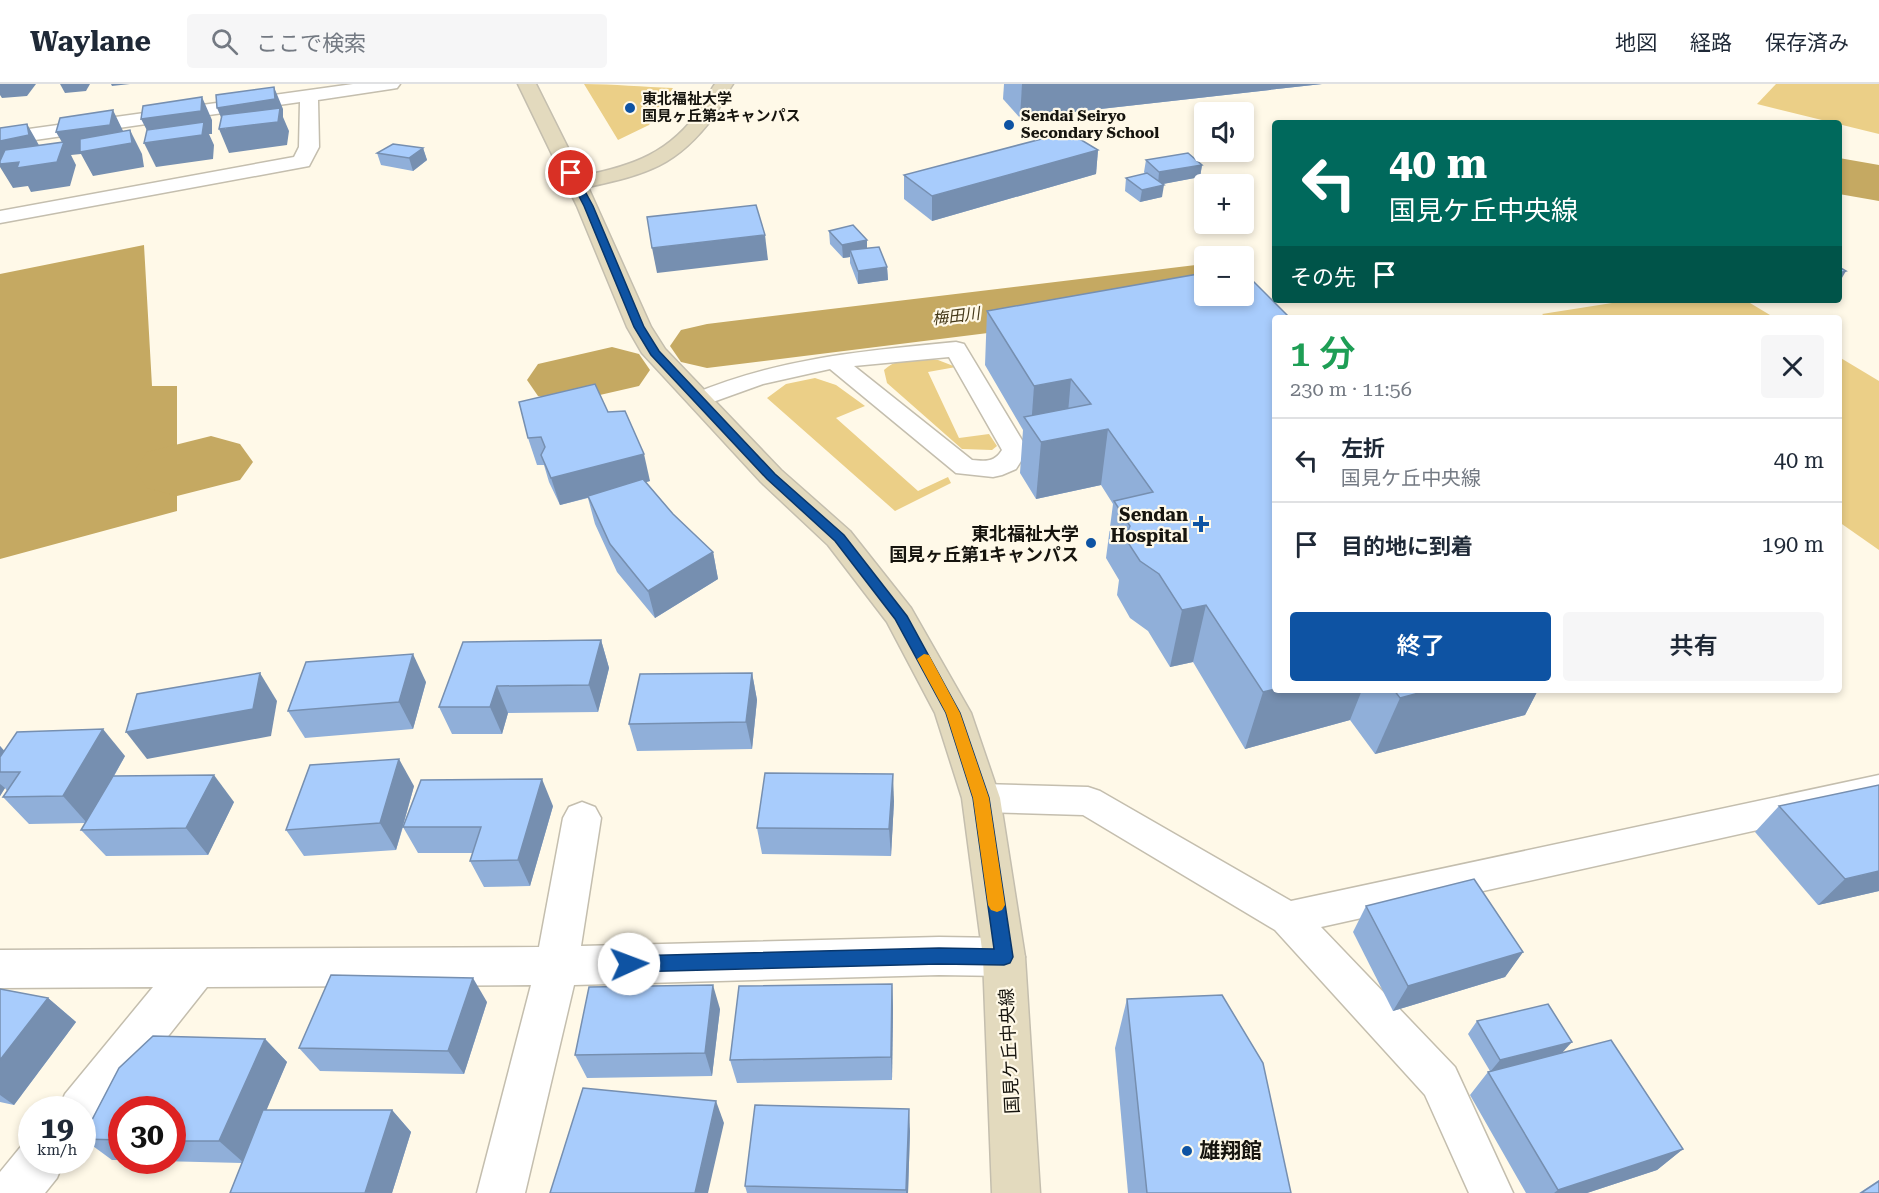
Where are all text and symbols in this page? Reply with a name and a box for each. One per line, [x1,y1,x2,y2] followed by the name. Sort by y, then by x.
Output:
[187,14,607,68] search box
[30,25,151,58] text: Waylane
[208,25,241,58] icon: search
[256,31,366,56] text: ここで検索
[1615,31,1657,55] text: 地図
[1690,31,1732,55] text: 経路
[1765,31,1849,55] text: 保存済み
[642,90,800,125] place label: 東北福祉大学 国見ヶ丘第2キャンパス
[623,101,637,115] marker: 東北福祉大学 国見ヶ丘第2キャンパス
[1194,102,1254,306] map controls
[1194,102,1254,162] button: sound
[1021,107,1159,142] place label: Sendai Seiryo Secondary School
[1002,118,1016,132] marker: Sendai Seiryo Secondary School
[1389,139,1487,188] text: 40 m
[1290,144,1368,222] icon: left
[545,147,596,198] pin
[554,156,587,189] icon: arrive
[1194,174,1254,234] button: +
[1389,195,1578,227] text: 国見ケ丘中央線
[1194,246,1254,306] button: −
[1368,258,1401,291] icon: arrive
[1290,265,1356,290] text: その先
[931,303,983,328] water label: 梅田川
[1290,333,1355,375] text: 1 分
[1761,335,1824,398] button: close
[1290,377,1412,401] text: 230 m · 11:56
[1341,436,1385,461] text: 左折
[1290,444,1323,477] icon: left
[1774,448,1824,473] text: 40 m
[1341,466,1481,490] text: 国見ケ丘中央線
[1111,504,1188,546] place label: Sendan Hospital
[1192,515,1210,533] marker: Sendan Hospital
[889,523,1079,565] place label: 東北福祉大学 国見ヶ丘第1キャンパス
[1290,528,1323,561] icon: arrive
[1761,532,1824,557] text: 190 m
[1341,534,1473,559] text: 目的地に到着
[1084,536,1098,550] marker: 東北福祉大学 国見ヶ丘第1キャンパス
[1290,612,1551,681] button: 終了
[1563,612,1824,681] button: 共有
[597,932,661,996] position arrow
[995,988,1023,1114] street label: 国見ケ丘中央線
[108,1096,186,1174] speed limit sign: 30
[40,1110,74,1145] text: 19
[1199,1139,1262,1163] place label: 雄翔館
[37,1141,77,1159] text: km/h
[1180,1144,1194,1158] marker: 雄翔館

